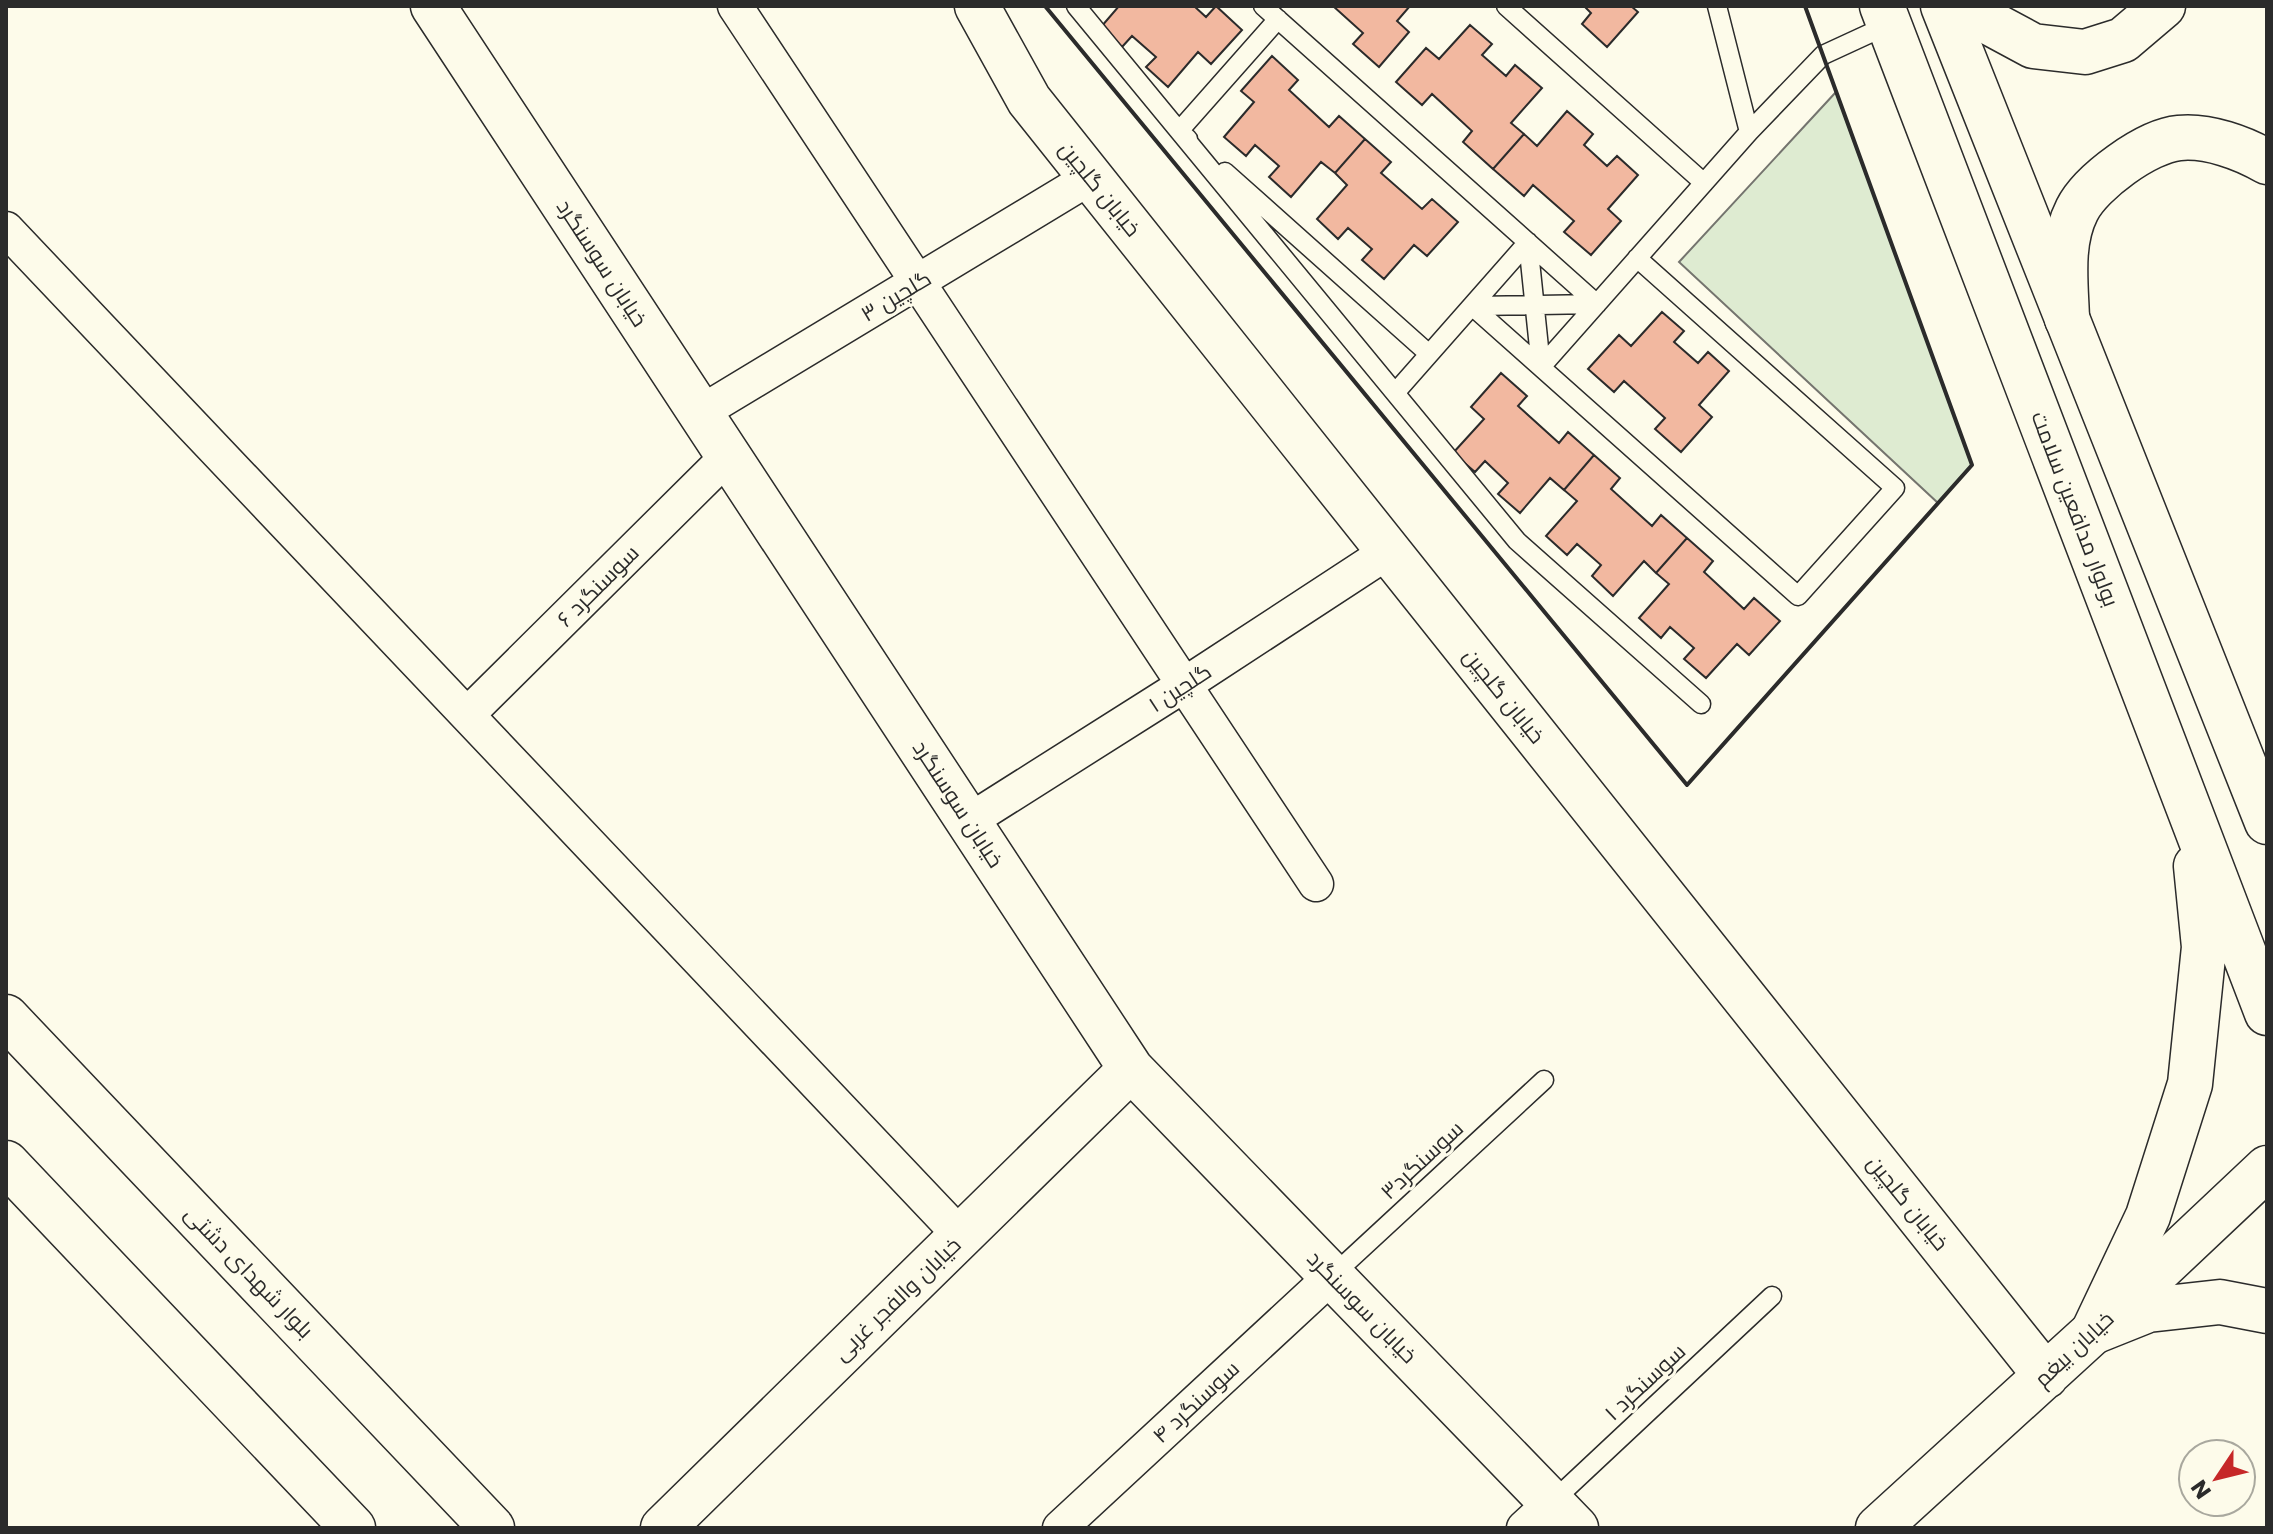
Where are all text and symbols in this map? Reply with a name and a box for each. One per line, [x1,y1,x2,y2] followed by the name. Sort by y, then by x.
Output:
[1052,135,1148,243] street label: خیابان گلچین
[549,193,655,333] street label: خیابان سوسنگرد
[855,263,937,329] street label: گلچین ۳
[2023,407,2127,611] street label: بولوار مدافعین سلامت
[550,538,646,634] street label: سوسنگرد ۶
[1456,642,1552,750] street label: خیابان گلچین
[1142,656,1218,720] street label: گلچین ۱
[905,734,1011,874] street label: خیابان سوسنگرد
[1374,1113,1470,1207] street label: سوسنگرد۳
[1860,1149,1956,1257] street label: خیابان گلچین
[178,1199,320,1345] street label: بلوار شهدای دشتی
[826,1230,968,1368] street label: خیابان والفجر غربی
[1300,1244,1424,1370] street label: خیابان سوسنگرد
[2027,1304,2121,1394] street label: خیابان بیغم
[1597,1336,1693,1428] street label: سوسنگرد ۱
[1146,1354,1246,1450] street label: سوسنگرد ۴
[2177,1438,2257,1518] north arrow
[2184,1474,2218,1505] text: N

